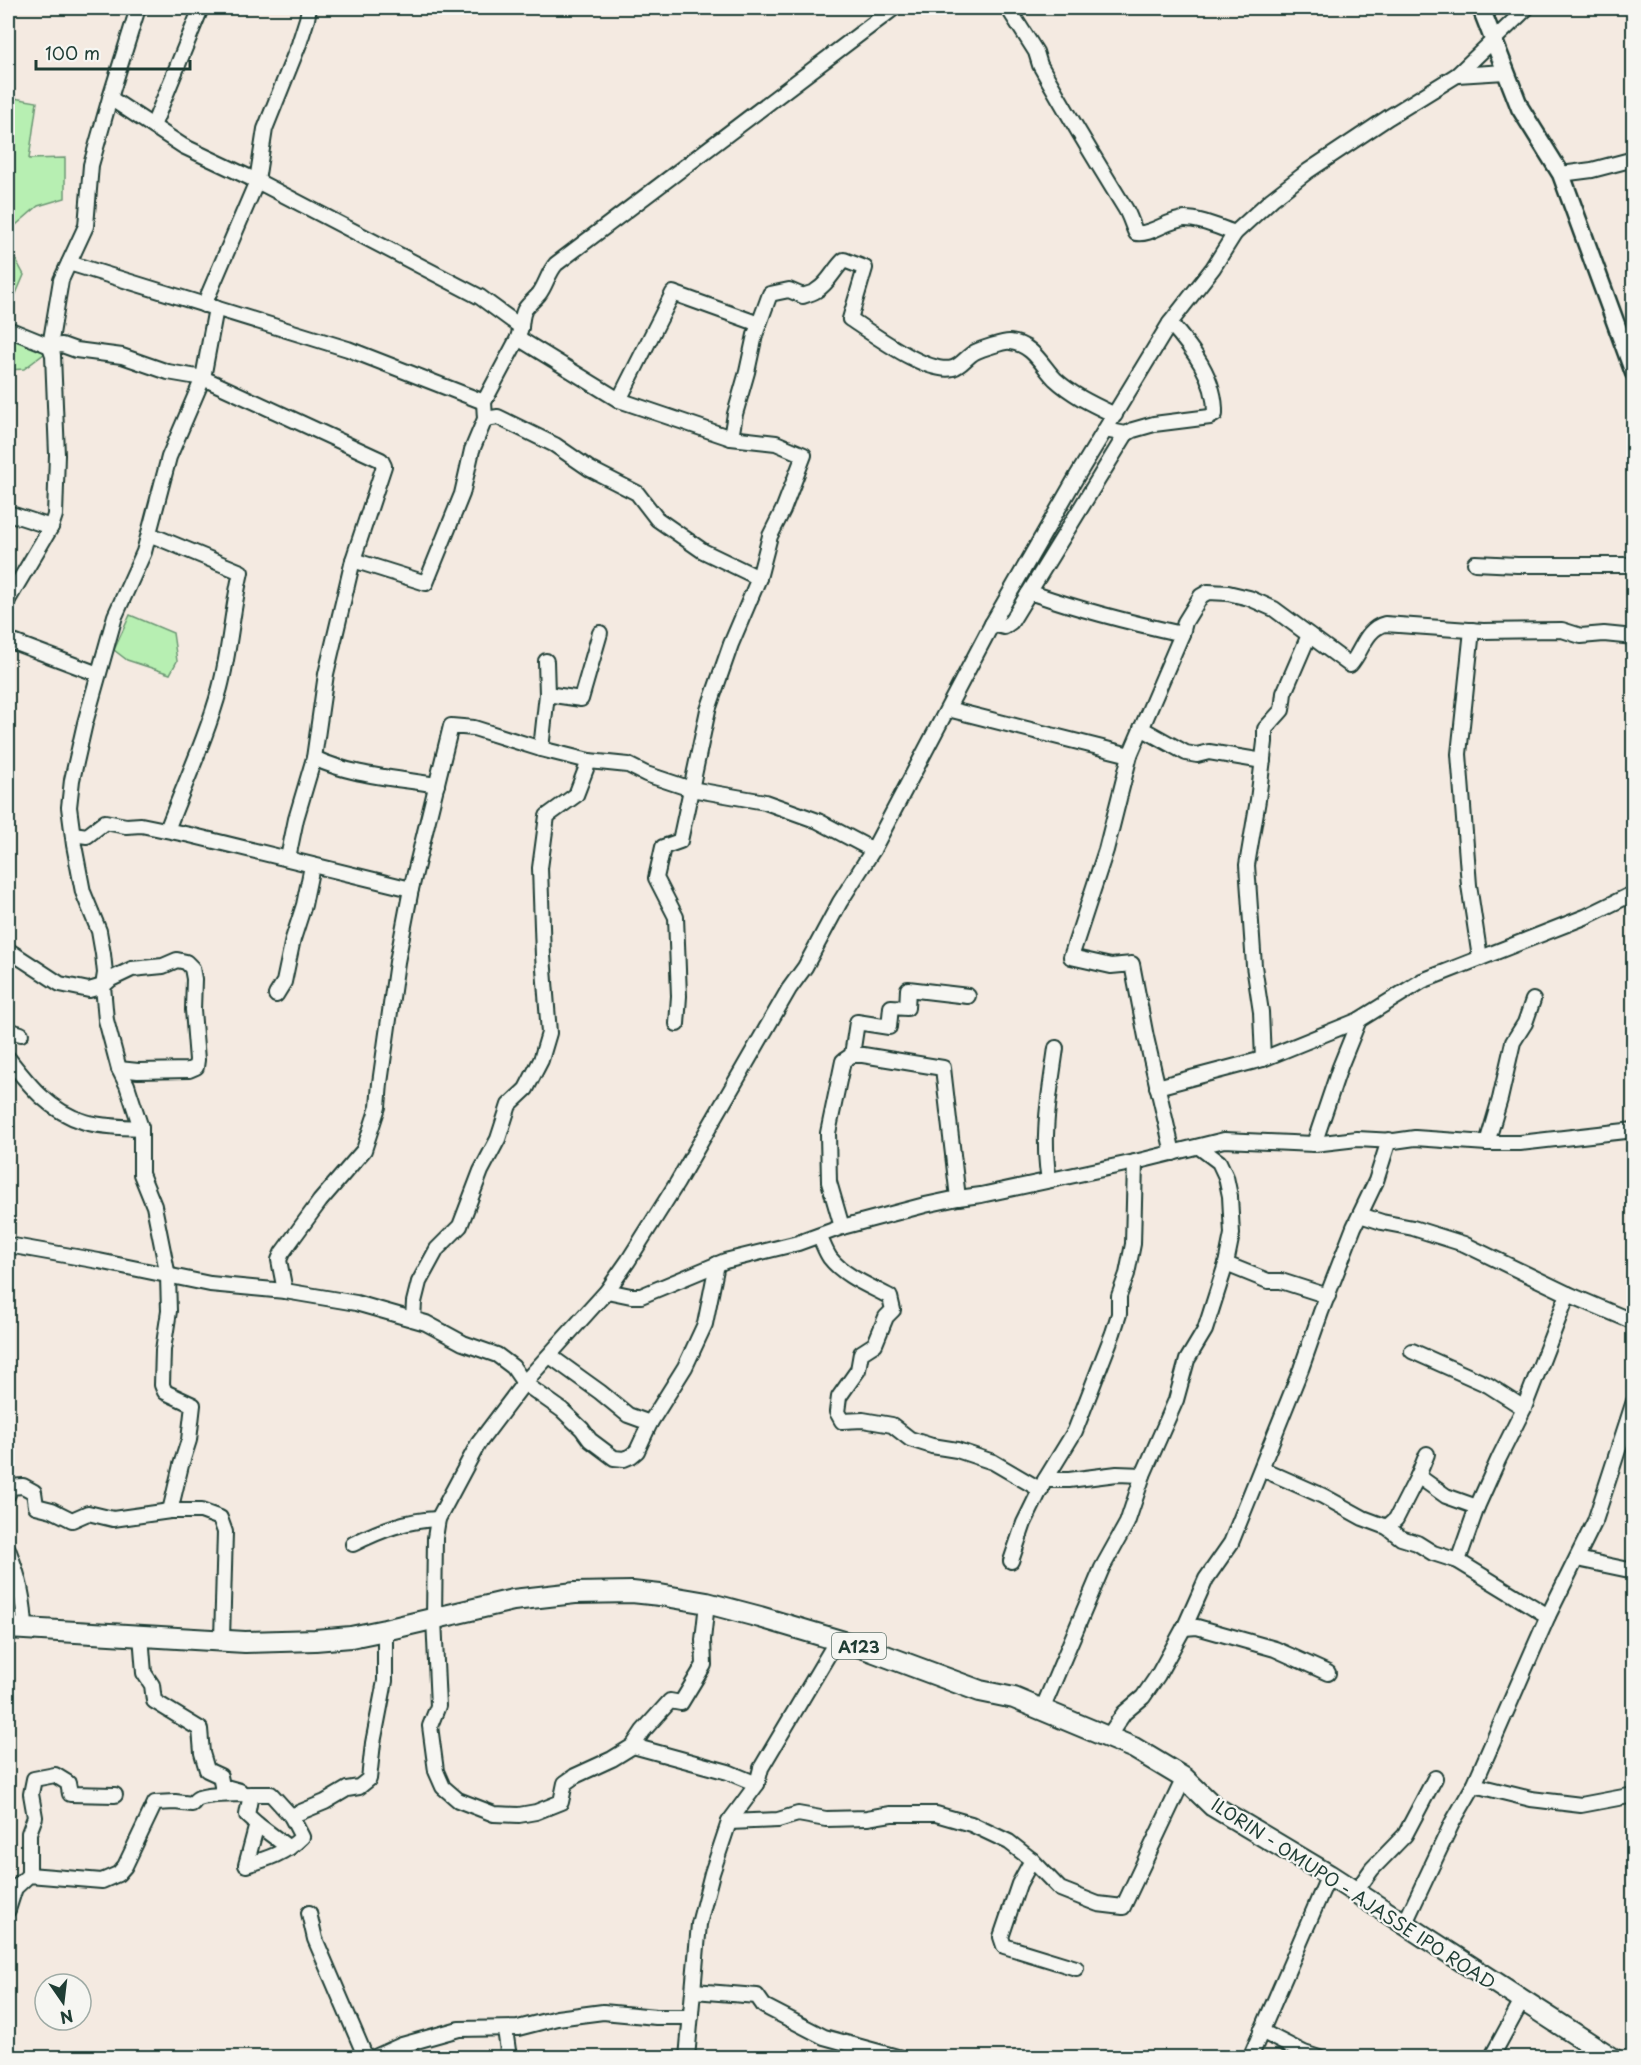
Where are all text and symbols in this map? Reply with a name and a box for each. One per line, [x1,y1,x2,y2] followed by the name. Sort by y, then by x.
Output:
[36,33,190,71] scale bar
[45,39,100,66] text: 100 m
[832,1633,886,1659] road number: A123
[1207,1791,1501,1995] street label: ILORIN - OMUPO - AJASSE IPO ROAD
[33,1972,93,2032] north arrow
[58,2004,76,2031] text: N

